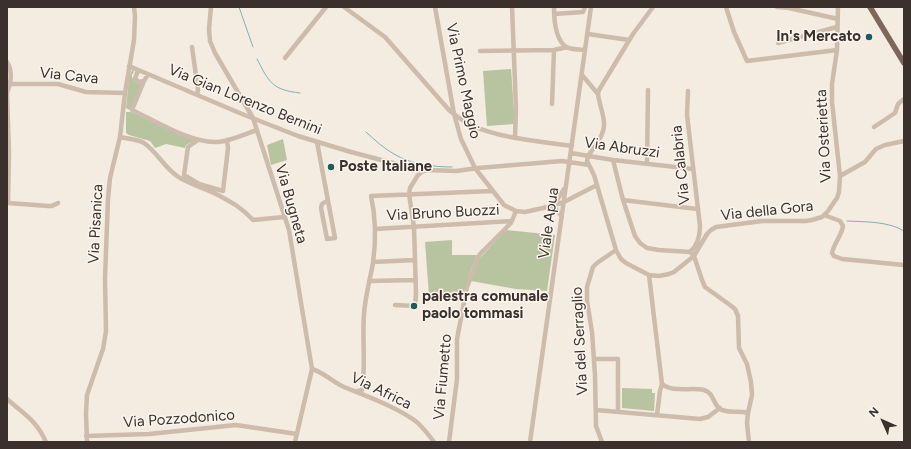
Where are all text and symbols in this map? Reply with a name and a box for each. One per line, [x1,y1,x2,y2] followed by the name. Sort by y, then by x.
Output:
[442,22,484,140] street label: Via Primo Maggio
[776,28,861,46] place label: In's Mercato
[864,32,874,42] marker: In's Mercato
[166,61,324,139] street label: Via Gian Lorenzo Bernini
[39,64,99,88] street label: Via Cava
[813,89,835,183] street label: Via Osterietta
[668,124,694,206] street label: Via Calabria
[583,134,661,162] street label: Via Abruzzi
[339,158,432,176] place label: Poste Italiane
[271,162,311,246] street label: Via Bugneta
[326,162,336,172] marker: Poste Italiane
[85,184,107,264] street label: Via Pisanica
[535,186,563,260] street label: Viale Apua
[720,197,814,225] street label: Via della Gora
[386,201,500,225] street label: Via Bruno Buozzi
[568,286,592,396] street label: Via del Serraglio
[422,288,548,323] place label: palestra comunale paolo tommasi
[409,301,419,311] marker: palestra comunale paolo tommasi
[430,333,456,421] street label: Via Fiumetto
[348,369,414,413] street label: Via Africa
[863,401,903,441] north arrow
[867,405,882,420] text: N
[122,406,236,432] street label: Via Pozzodonico

